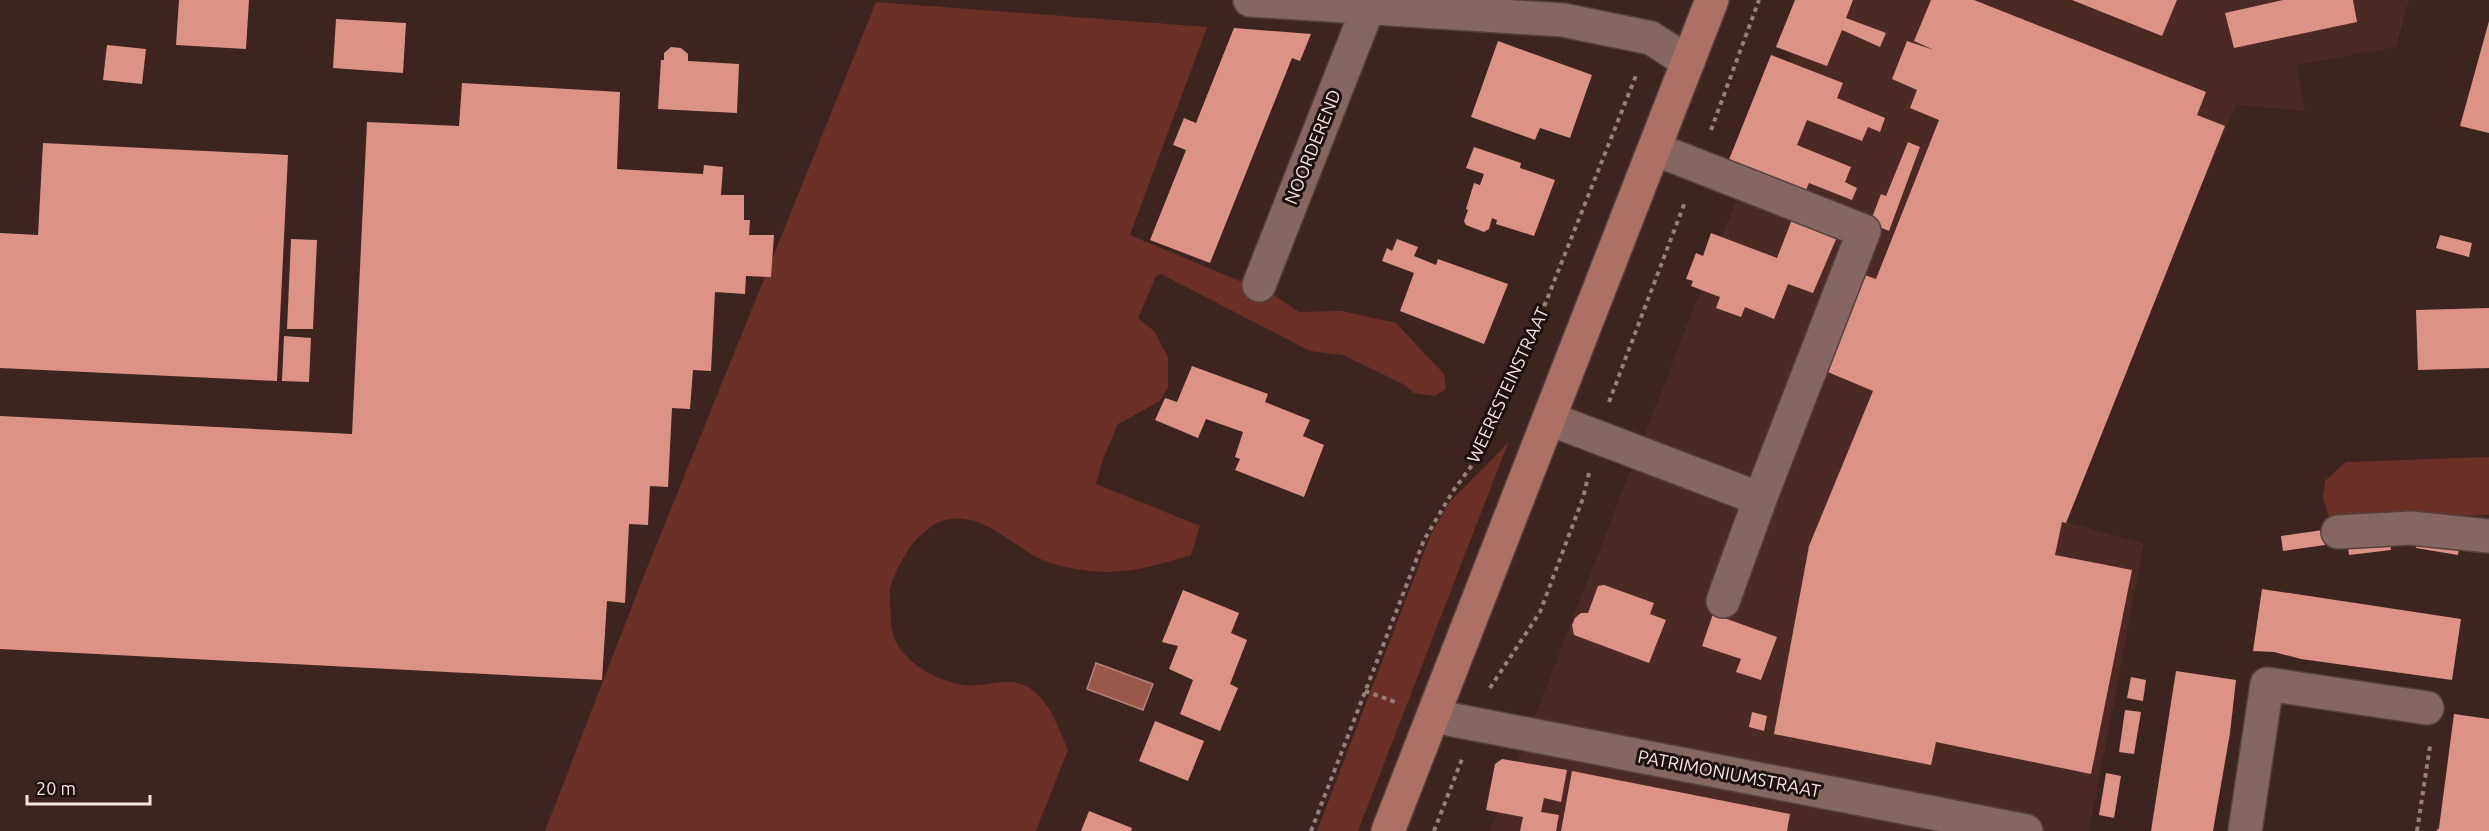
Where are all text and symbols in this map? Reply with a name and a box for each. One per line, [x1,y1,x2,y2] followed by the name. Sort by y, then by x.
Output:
[1280,86,1344,207] street label: NOORDEREND
[1462,304,1552,466] street label: WEERESTEINSTRAAT
[1636,745,1822,801] street label: PATRIMONIUMSTRAAT
[27,768,150,806] scale bar
[36,778,76,798] text: 20 m

